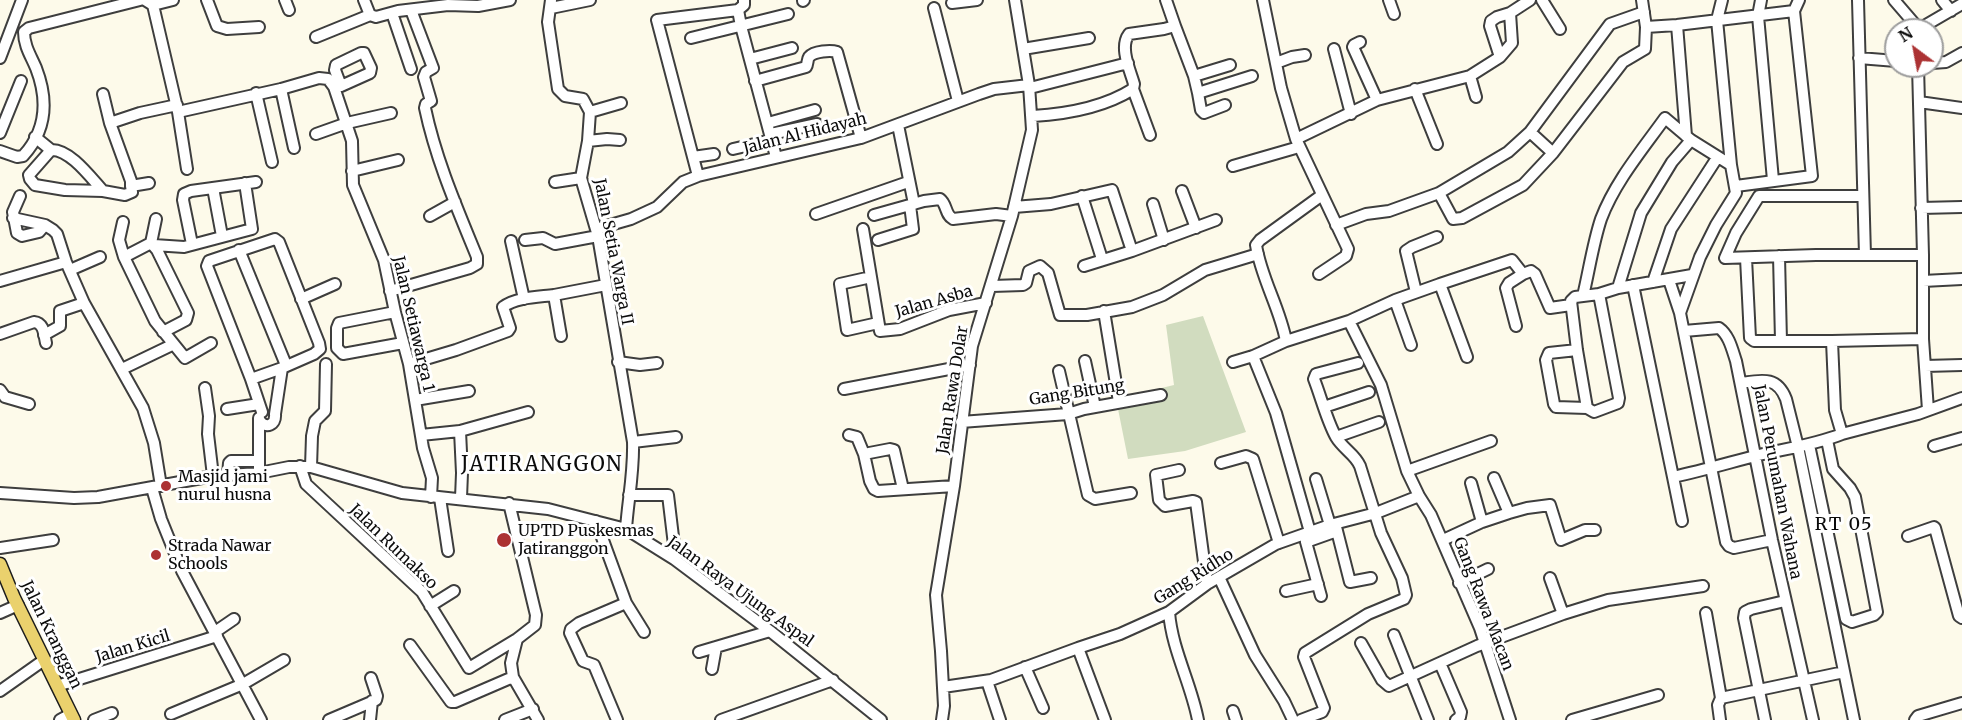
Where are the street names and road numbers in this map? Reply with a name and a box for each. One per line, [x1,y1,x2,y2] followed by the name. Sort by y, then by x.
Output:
[741,109,869,159] street label: Jalan Al Hidayah
[589,177,637,327] street label: Jalan Setia Warga II
[388,254,438,394] street label: Jalan Setiawarga 1
[893,282,975,322] street label: Jalan Asba
[933,324,973,456] street label: Jalan Rawa Dolar
[1028,376,1126,410] street label: Gang Bitung
[1749,383,1805,581] street label: Jalan Perumahan Wahana
[345,500,441,594] street label: Jalan Rumakso
[663,532,817,652] street label: Jalan Raya Ujung Aspal
[1449,535,1517,673] street label: Gang Rawa Macan
[1151,545,1237,609] street label: Gang Ridho
[16,578,86,692] street label: Jalan Kranggan
[93,627,173,667] street label: Jalan Kicil

